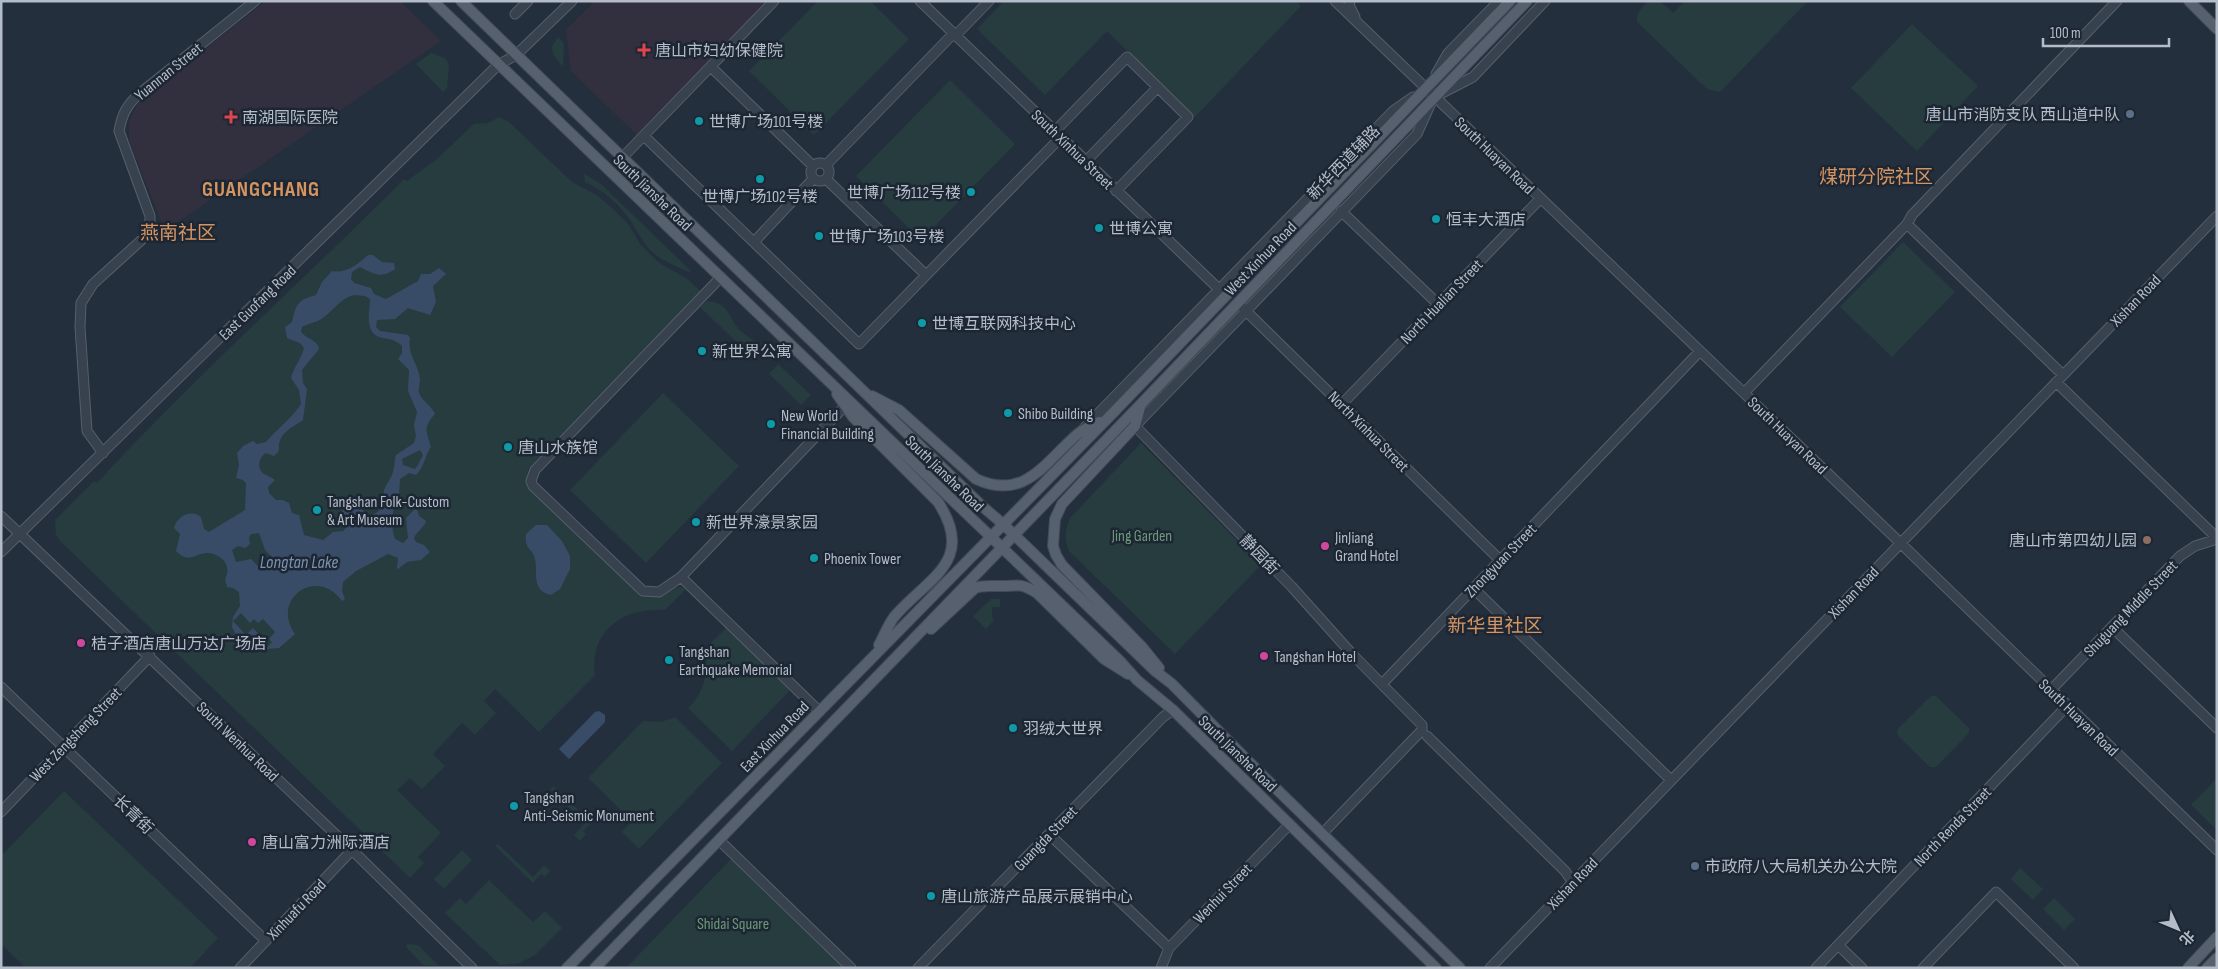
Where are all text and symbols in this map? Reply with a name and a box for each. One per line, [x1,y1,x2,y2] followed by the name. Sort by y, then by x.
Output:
[2043,15,2169,47] scale bar
[2050,24,2081,43] text: 100 m
[131,39,207,105] street label: Yuannan Street
[655,42,783,61] place label: 唐山市妇幼保健院
[637,43,651,57] marker: 唐山市妇幼保健院
[1027,106,1117,194] street label: South Xinhua Street
[1925,106,2120,125] place label: 唐山市消防支队 西山道中队
[2124,108,2136,120] marker: 唐山市消防支队 西山道中队
[242,109,338,128] place label: 南湖国际医院
[224,110,238,124] marker: 南湖国际医院
[709,113,823,132] place label: 世博广场101号楼
[1450,113,1538,199] street label: South Huayan Road
[693,115,705,127] marker: 世博广场101号楼
[1304,122,1384,204] street label: 新华西道辅路
[609,151,695,235] street label: South Jianshe Road
[1819,166,1933,189] district label: 煤研分院社区
[754,173,766,185] marker: 世博广场102号楼
[202,177,320,202] district label: GUANGCHANG
[847,184,961,203] place label: 世博广场112号楼
[965,186,977,198] marker: 世博广场112号楼
[702,188,818,207] place label: 世博广场102号楼
[1446,211,1526,230] place label: 恒丰大酒店
[1430,213,1442,225] marker: 恒丰大酒店
[1221,218,1301,300] street label: West Xinhua Road
[1109,220,1173,239] place label: 世博公寓
[140,222,216,245] district label: 燕南社区
[1093,222,1105,234] marker: 世博公寓
[829,228,944,247] place label: 世博广场103号楼
[813,230,825,242] marker: 世博广场103号楼
[1397,256,1487,348] street label: North Hualian Street
[215,262,301,345] street label: East Guofang Road
[2106,271,2165,332] street label: Xishan Road
[932,315,1076,334] place label: 世博互联网科技中心
[916,317,928,329] marker: 世博互联网科技中心
[712,343,792,362] place label: 新世界公寓
[696,345,708,357] marker: 新世界公寓
[1324,388,1412,476] street label: North Xinhua Street
[1743,393,1831,479] street label: South Huayan Road
[1018,405,1093,424] place label: Shibo Building
[781,407,874,444] place label: New World Financial Building
[1002,407,1014,419] marker: Shibo Building
[765,418,777,430] marker: New World Financial Building
[901,432,987,516] street label: South Jianshe Road
[518,439,598,458] place label: 唐山水族馆
[502,441,514,453] marker: 唐山水族馆
[327,493,449,530] place label: Tangshan Folk-Custom & Art Museum
[311,504,323,516] marker: Tangshan Folk-Custom & Art Museum
[706,514,818,533] place label: 新世界濠景家园
[690,516,702,528] marker: 新世界濠景家园
[1461,520,1541,602] street label: Zhongyuan Street
[1111,527,1172,546] park label: Jing Garden
[1334,529,1399,566] place label: JinJiang Grand Hotel
[1235,531,1282,579] street label: 静园街
[2009,532,2137,551] place label: 唐山市第四幼儿园
[2141,534,2153,546] marker: 唐山市第四幼儿园
[1319,540,1331,552] marker: JinJiang Grand Hotel
[824,550,901,569] place label: Phoenix Tower
[260,552,338,573] water label: Longtan Lake
[808,552,820,564] marker: Phoenix Tower
[2080,557,2182,661] street label: Shuguang Middle Street
[1824,563,1883,624] street label: Xishan Road
[1447,615,1543,638] district label: 新华里社区
[91,635,267,654] place label: 桔子酒店唐山万达广场店
[75,637,87,649] marker: 桔子酒店唐山万达广场店
[679,643,792,680] place label: Tangshan Earthquake Memorial
[1274,648,1356,667] place label: Tangshan Hotel
[1258,650,1270,662] marker: Tangshan Hotel
[663,654,675,666] marker: Tangshan Earthquake Memorial
[2034,675,2122,761] street label: South Huayan Road
[26,684,126,786] street label: West Zengsheng Street
[192,698,282,786] street label: South Wenhua Road
[737,698,814,776] street label: East Xinhua Road
[1194,712,1280,796] street label: South Jianshe Road
[1023,720,1103,739] place label: 羽绒大世界
[1007,722,1019,734] marker: 羽绒大世界
[1910,783,1996,871] street label: North Renda Street
[523,789,654,826] place label: Tangshan Anti-Seismic Monument
[109,792,157,839] street label: 长青街
[508,800,520,812] marker: Tangshan Anti-Seismic Monument
[1010,802,1082,876] street label: Guangda Street
[262,834,390,853] place label: 唐山富力洲际酒店
[246,836,258,848] marker: 唐山富力洲际酒店
[1543,854,1602,915] street label: Xishan Road
[1705,858,1897,877] place label: 市政府八大局机关办公大院
[1190,860,1256,928] street label: Wenhui Street
[1689,860,1701,872] marker: 市政府八大局机关办公大院
[263,876,331,945] street label: Xinhuafu Road
[941,888,1133,907] place label: 唐山旅游产品展示展销中心
[925,890,937,902] marker: 唐山旅游产品展示展销中心
[2153,904,2203,954] north arrow
[697,915,769,934] park label: Shidai Square
[2176,927,2198,949] text: 北

